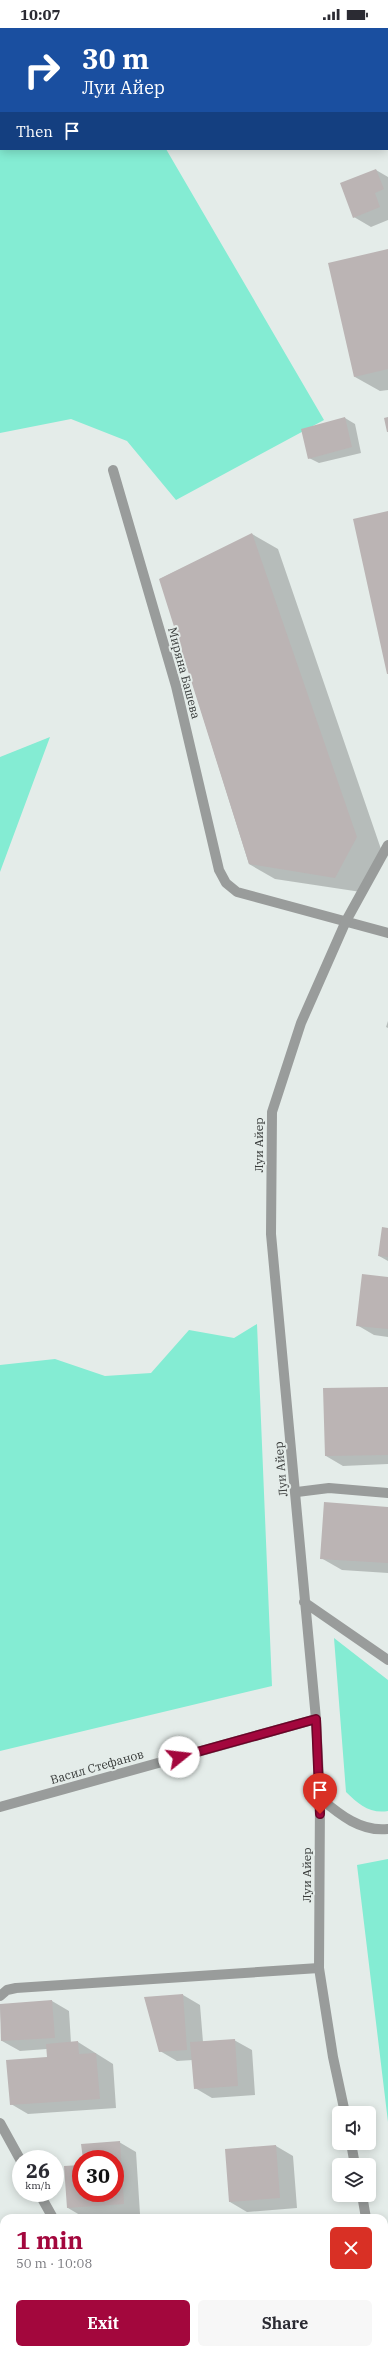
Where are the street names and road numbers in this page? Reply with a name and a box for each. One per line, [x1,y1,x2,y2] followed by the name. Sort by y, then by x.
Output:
[165,625,204,721] street label: Миряна Башева
[251,1117,266,1173] street label: Луи Айер
[271,1441,290,1497] street label: Луи Айер
[48,1746,146,1787] street label: Васил Стефанов
[299,1847,314,1903] street label: Луи Айер

